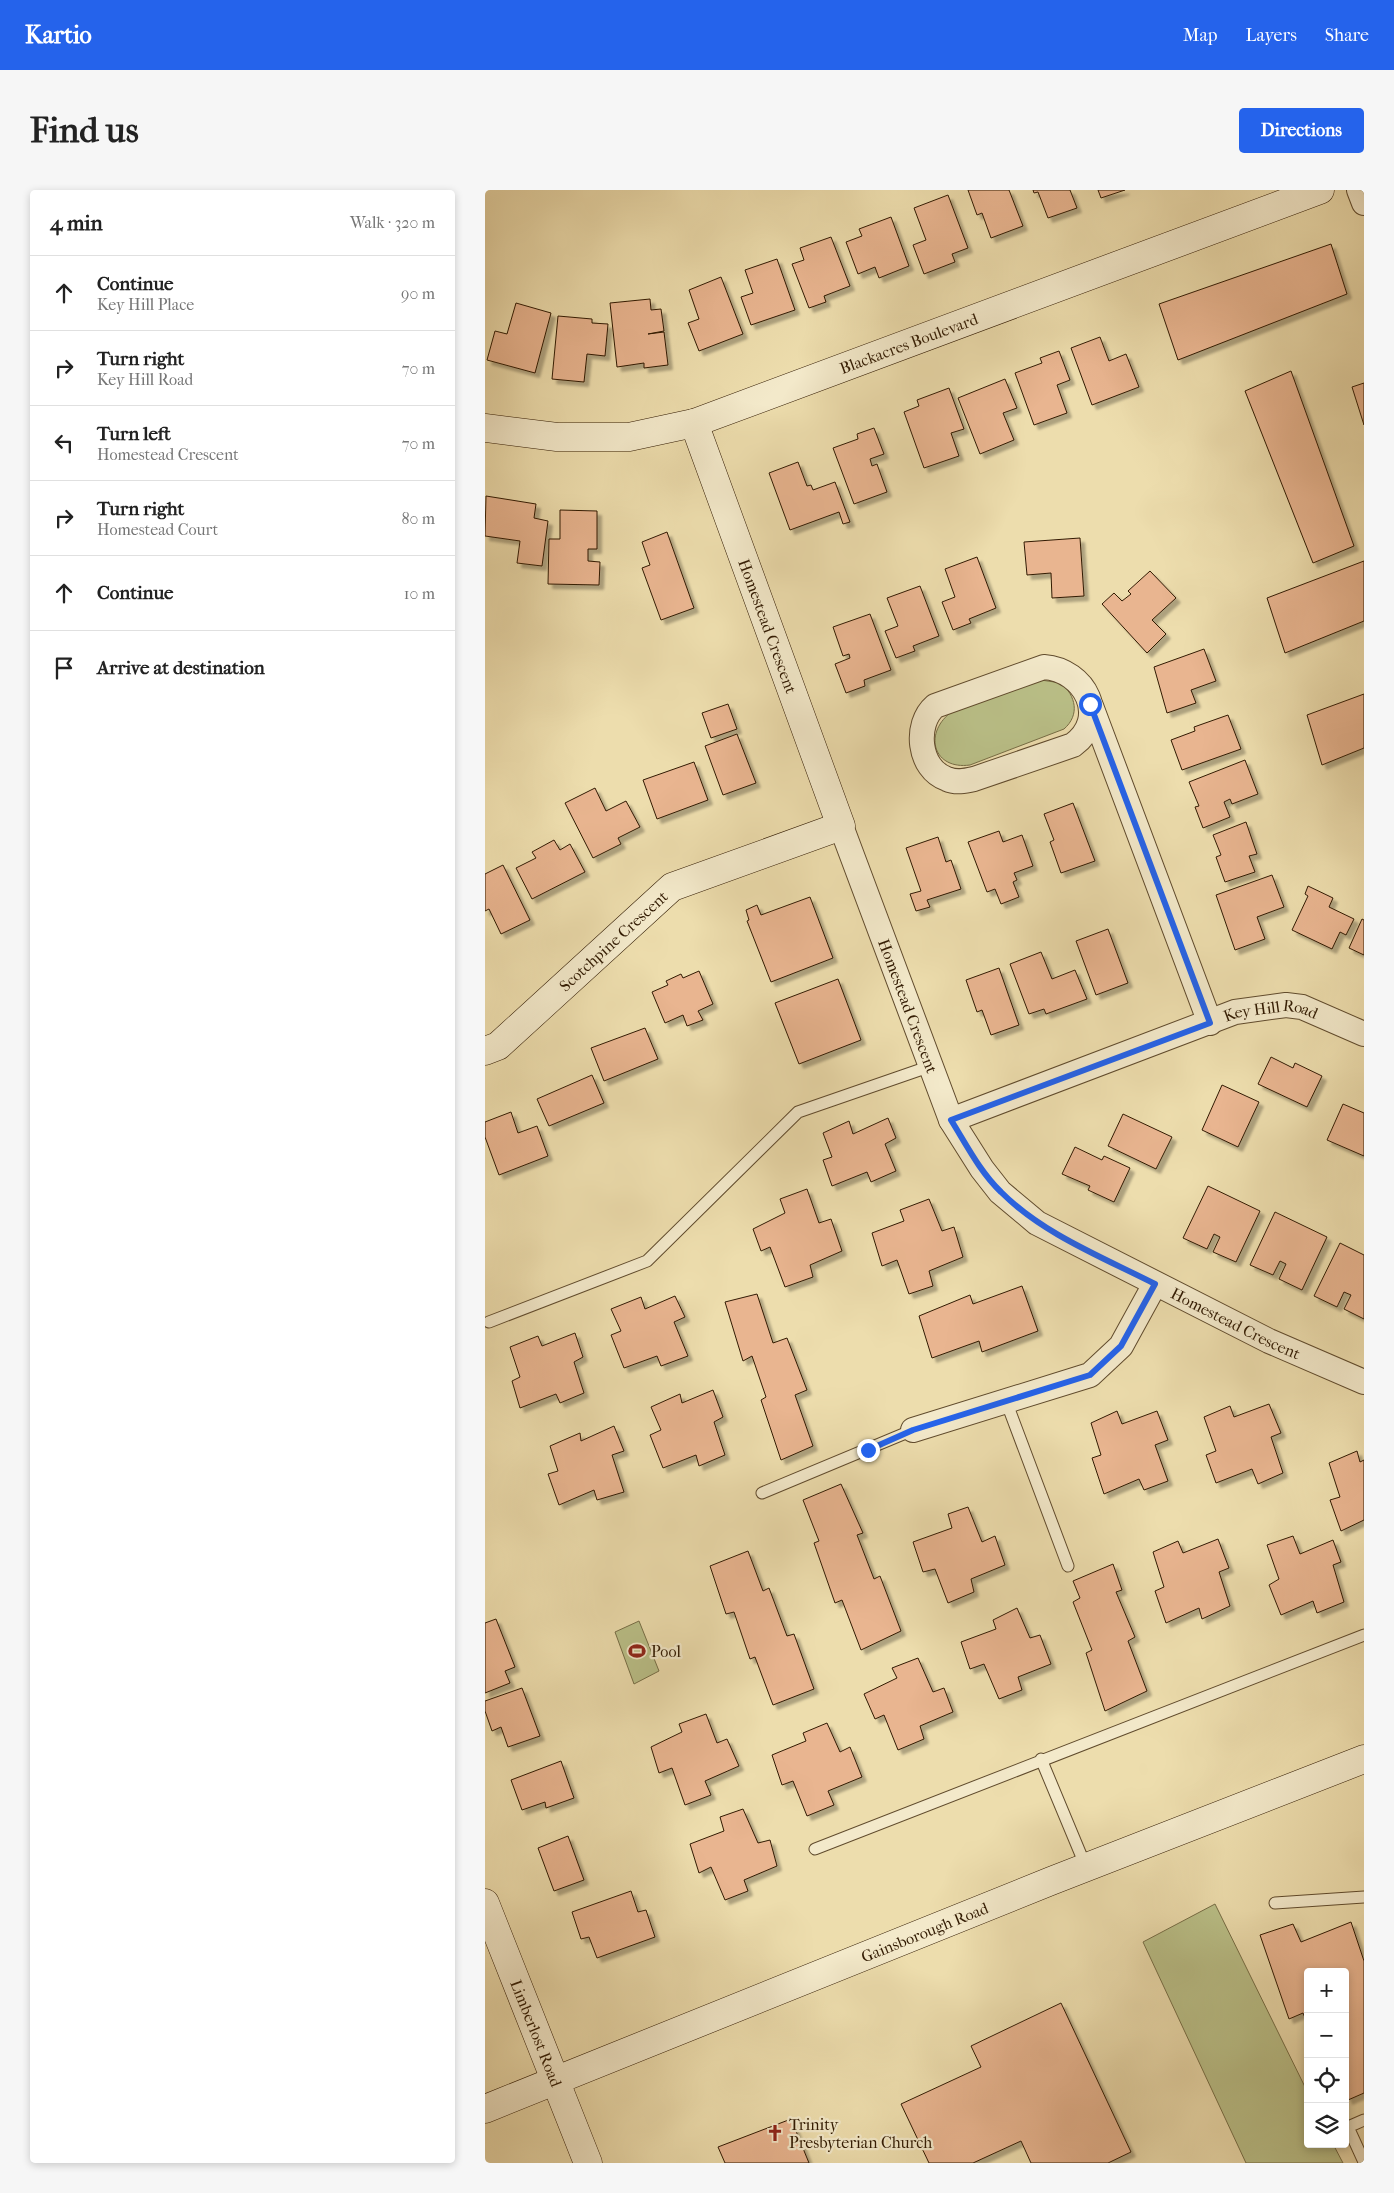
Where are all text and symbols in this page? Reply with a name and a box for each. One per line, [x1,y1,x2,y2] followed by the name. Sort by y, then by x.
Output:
[25,21,92,49] text: Kartio
[1183,25,1217,46] text: Map
[1245,25,1297,46] text: Layers
[1325,25,1369,46] text: Share
[1239,108,1364,153] button: Directions
[30,110,139,151] text: Find us
[50,211,103,235] text: 4 min
[350,213,435,232] text: Walk · 320 m
[97,273,173,295] text: Continue
[50,279,78,307] icon: ahead
[401,284,435,303] text: 90 m
[97,295,194,314] text: Key Hill Place
[837,309,981,378] street label: Blackacres Boulevard
[97,348,184,370] text: Turn right
[50,354,78,382] icon: right
[402,359,435,378] text: 70 m
[97,370,193,389] text: Key Hill Road
[97,423,171,445] text: Turn left
[50,429,78,457] icon: left
[402,434,435,453] text: 70 m
[97,445,239,464] text: Homestead Crescent
[97,498,184,520] text: Turn right
[50,504,78,532] icon: right
[401,509,435,528] text: 80 m
[97,520,218,539] text: Homestead Court
[734,556,801,696] street label: Homestead Crescent
[50,579,78,607] icon: ahead
[97,582,173,604] text: Continue
[404,584,435,603] text: 10 m
[50,654,78,682] icon: arrive
[97,657,265,679] text: Arrive at destination
[1079,693,1102,716] route start
[555,887,672,995] street label: Scotchpine Crescent
[874,936,942,1076] street label: Homestead Crescent
[1221,996,1321,1026] street label: Key Hill Road
[1168,1284,1303,1363] street label: Homestead Crescent
[857,1439,880,1462] route end
[627,1641,647,1661] sports icon: Pool
[651,1642,681,1661] place label: Pool
[859,1898,991,1966] street label: Gainsborough Road
[1304,1968,1349,2148] map controls
[1304,1968,1349,2013] button: +
[506,1977,566,2090] street label: Limberlost Road
[1304,2013,1349,2058] button: −
[1304,2058,1349,2103] button: locate
[1304,2103,1349,2148] button: layers
[789,2115,932,2152] place label: Trinity Presbyterian Church
[765,2123,785,2143] church icon: Trinity Presbyterian Church

